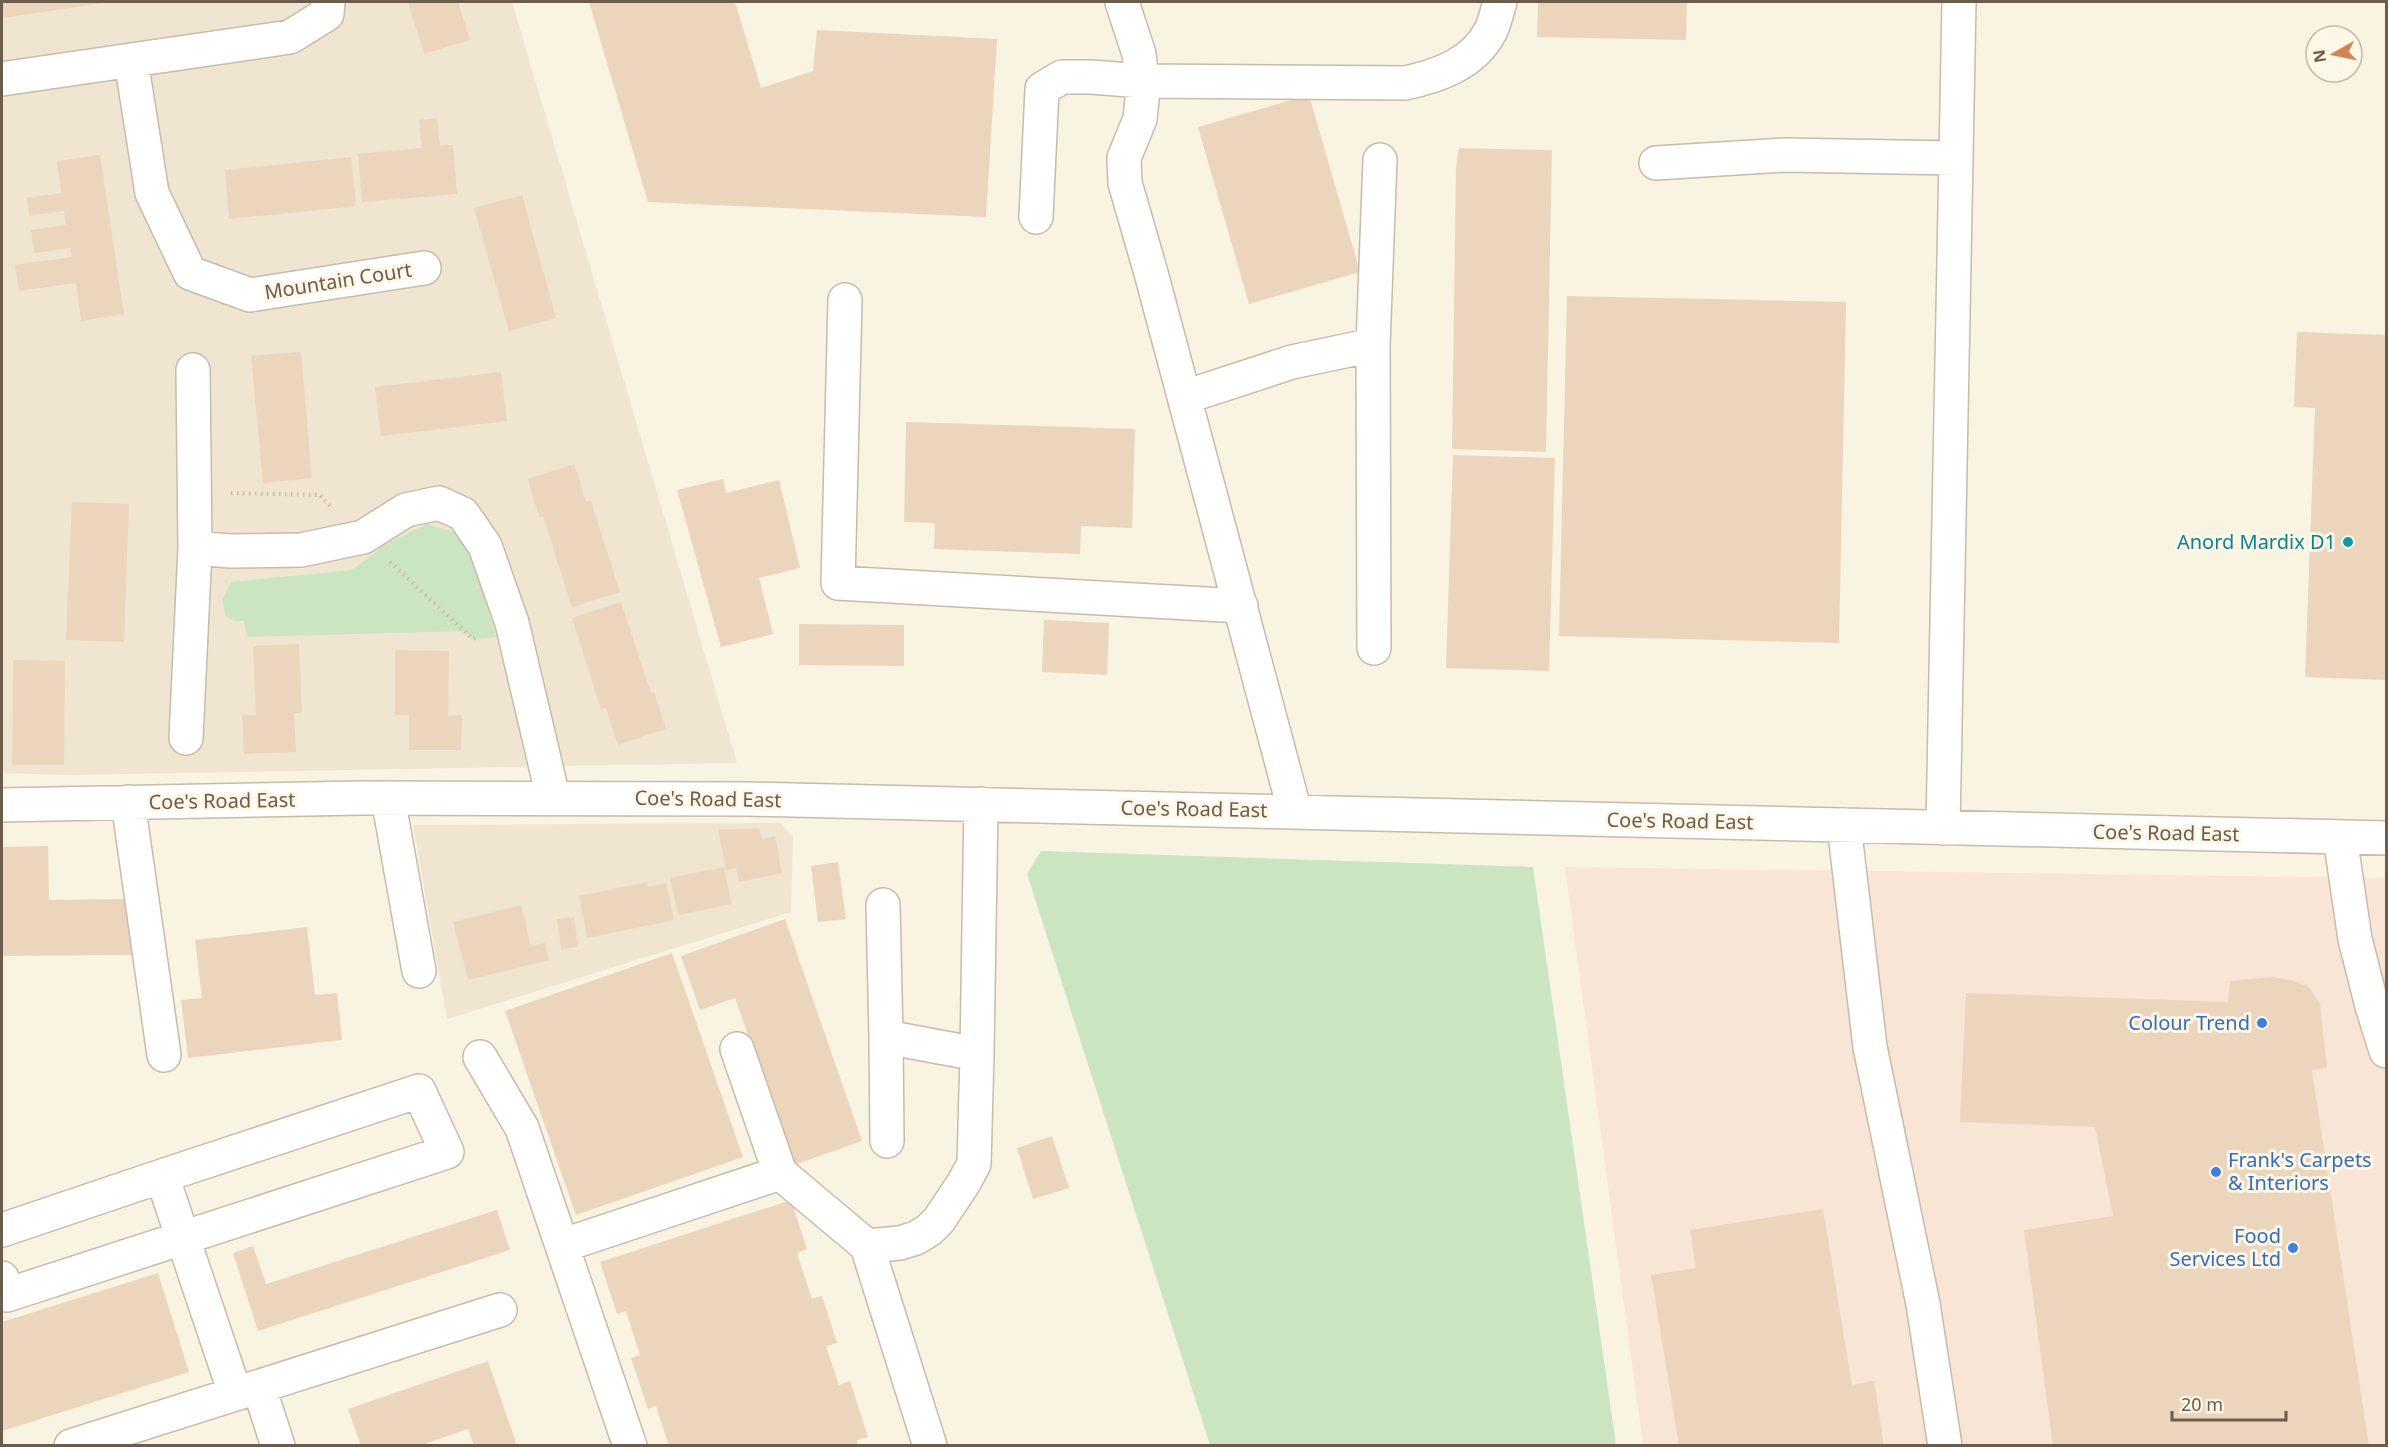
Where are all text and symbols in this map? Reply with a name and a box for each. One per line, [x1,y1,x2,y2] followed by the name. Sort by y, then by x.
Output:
[2304,24,2364,84] north arrow
[2307,48,2331,64] text: N
[262,256,413,305] street label: Mountain Court
[2177,528,2336,555] place label: Anord Mardix D1
[2341,535,2355,549] marker: Anord Mardix D1
[634,784,782,813] street label: Coe's Road East
[148,786,296,815] street label: Coe's Road East
[1120,794,1268,823] street label: Coe's Road East
[1606,806,1754,835] street label: Coe's Road East
[2092,818,2240,847] street label: Coe's Road East
[2128,1009,2250,1036] place label: Colour Trend
[2255,1016,2269,1030] marker: Colour Trend
[2228,1146,2372,1196] place label: Frank's Carpets & Interiors
[2209,1165,2223,1179] marker: Frank's Carpets & Interiors
[2170,1222,2281,1272] place label: Food Services Ltd
[2286,1241,2300,1255] marker: Food Services Ltd
[2172,1384,2286,1422] scale bar
[2181,1392,2223,1416] text: 20 m

